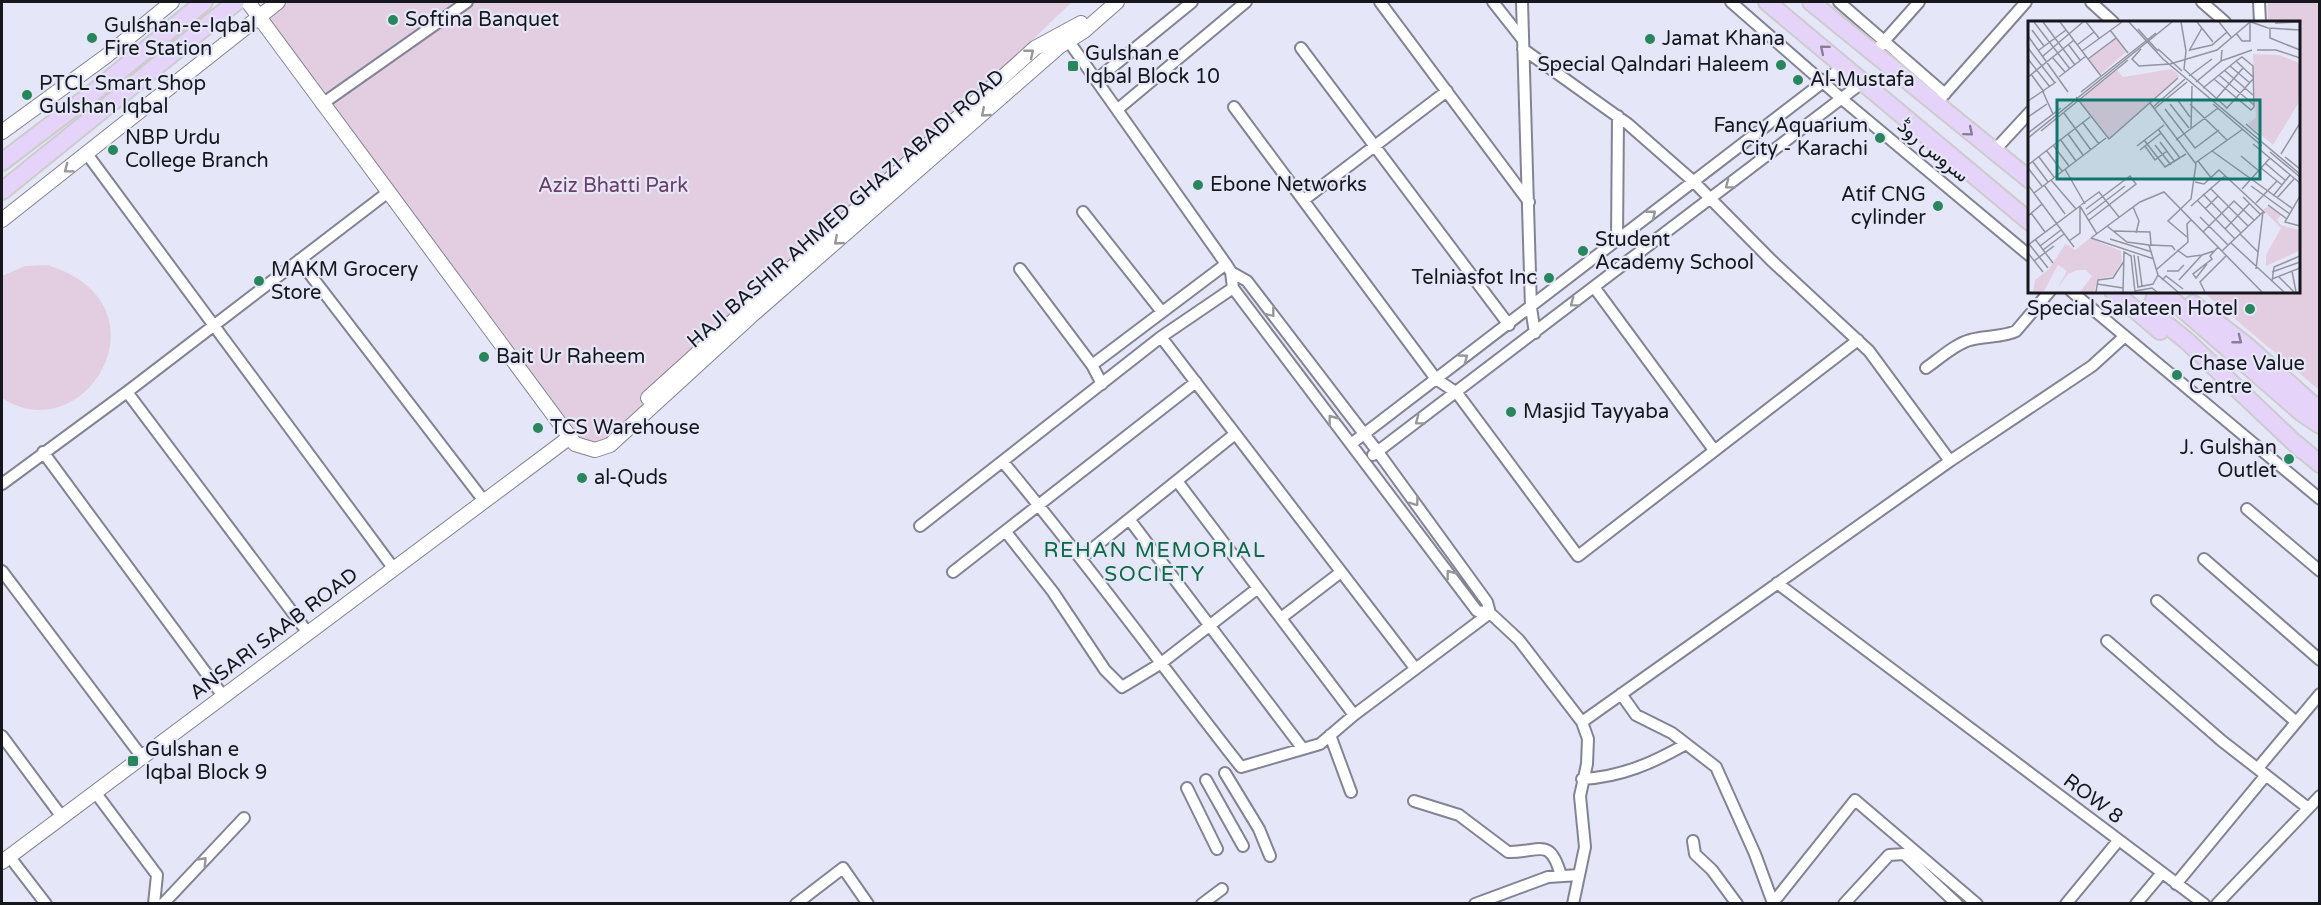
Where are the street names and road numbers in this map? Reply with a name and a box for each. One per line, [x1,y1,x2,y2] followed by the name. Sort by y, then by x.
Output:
[682,65,1010,353] street label: HAJI BASHIR AHMED GHAZI ABADI ROAD
[1892,114,1974,188] street label: سروس روڈ
[185,563,363,705] street label: ANSARI SAAB ROAD
[2058,769,2128,829] street label: ROW 8

